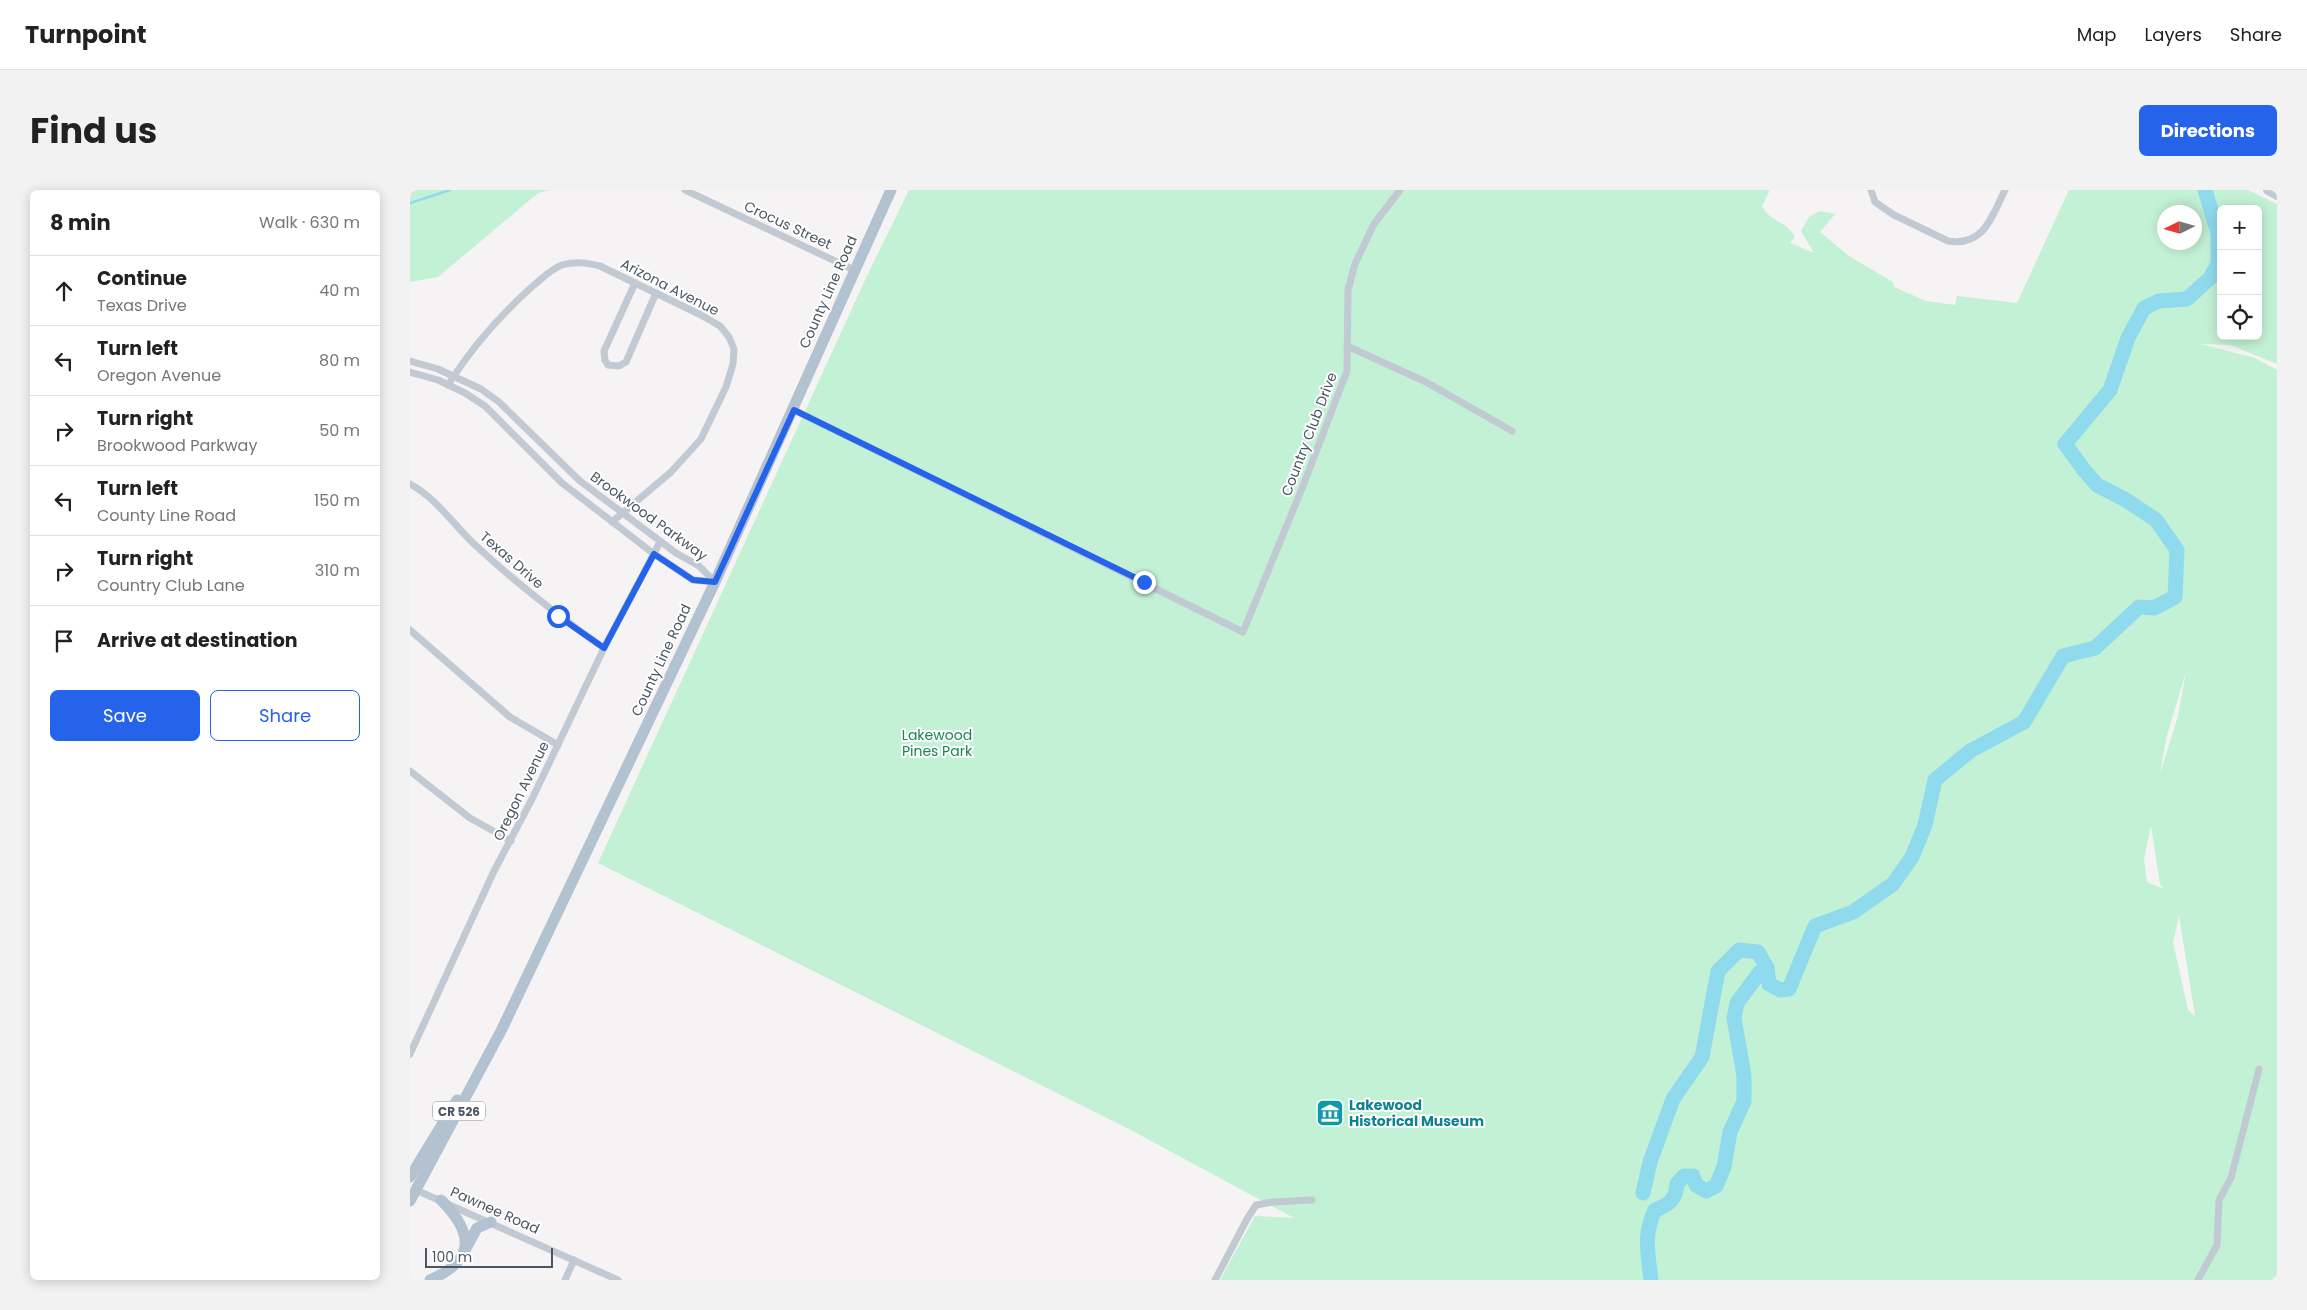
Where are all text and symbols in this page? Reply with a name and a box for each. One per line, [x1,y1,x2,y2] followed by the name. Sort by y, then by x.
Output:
[25,18,146,51] text: Turnpoint
[2077,22,2117,47] text: Map
[2145,22,2202,47] text: Layers
[2230,22,2282,47] text: Share
[2139,105,2277,156] button: Directions
[30,106,157,155] text: Find us
[741,196,835,254] street label: Crocus Street
[2157,205,2202,250] north arrow
[2217,205,2262,340] map controls
[2217,205,2262,250] button: +
[50,208,111,237] text: 8 min
[259,211,360,234] text: Walk · 630 m
[794,232,862,352] street label: County Line Road
[2217,250,2262,295] button: −
[617,254,723,321] street label: Arizona Avenue
[97,265,187,292] text: Continue
[50,277,78,305] icon: ahead
[319,279,360,302] text: 40 m
[97,294,187,317] text: Texas Drive
[2217,295,2262,340] button: locate
[97,335,178,362] text: Turn left
[50,347,78,375] icon: left
[319,349,360,372] text: 80 m
[97,364,221,387] text: Oregon Avenue
[1276,369,1342,499] street label: Country Club Drive
[97,405,193,432] text: Turn right
[50,417,78,445] icon: right
[319,419,360,442] text: 50 m
[97,434,257,457] text: Brookwood Parkway
[586,467,712,565] street label: Brookwood Parkway
[97,475,178,502] text: Turn left
[50,487,78,515] icon: left
[314,489,360,512] text: 150 m
[97,504,236,527] text: County Line Road
[476,527,548,594] street label: Texas Drive
[97,545,193,572] text: Turn right
[50,557,78,585] icon: right
[315,559,360,582] text: 310 m
[1133,571,1156,594] route end
[97,574,245,597] text: Country Club Lane
[626,601,696,719] street label: County Line Road
[547,605,570,628] route start
[50,627,78,655] icon: arrive
[97,627,298,654] text: Arrive at destination
[50,690,200,741] button: Save
[210,690,360,741] button: Share
[902,725,973,761] park label: Lakewood Pines Park
[488,738,554,844] street label: Oregon Avenue
[1349,1095,1484,1131] place label: Lakewood Historical Museum
[1315,1098,1345,1128] museum icon: Lakewood Historical Museum
[433,1101,485,1120] road number: CR 526
[447,1181,543,1239] street label: Pawnee Road
[425,1245,552,1268] scale bar
[432,1247,472,1267] text: 100 m

